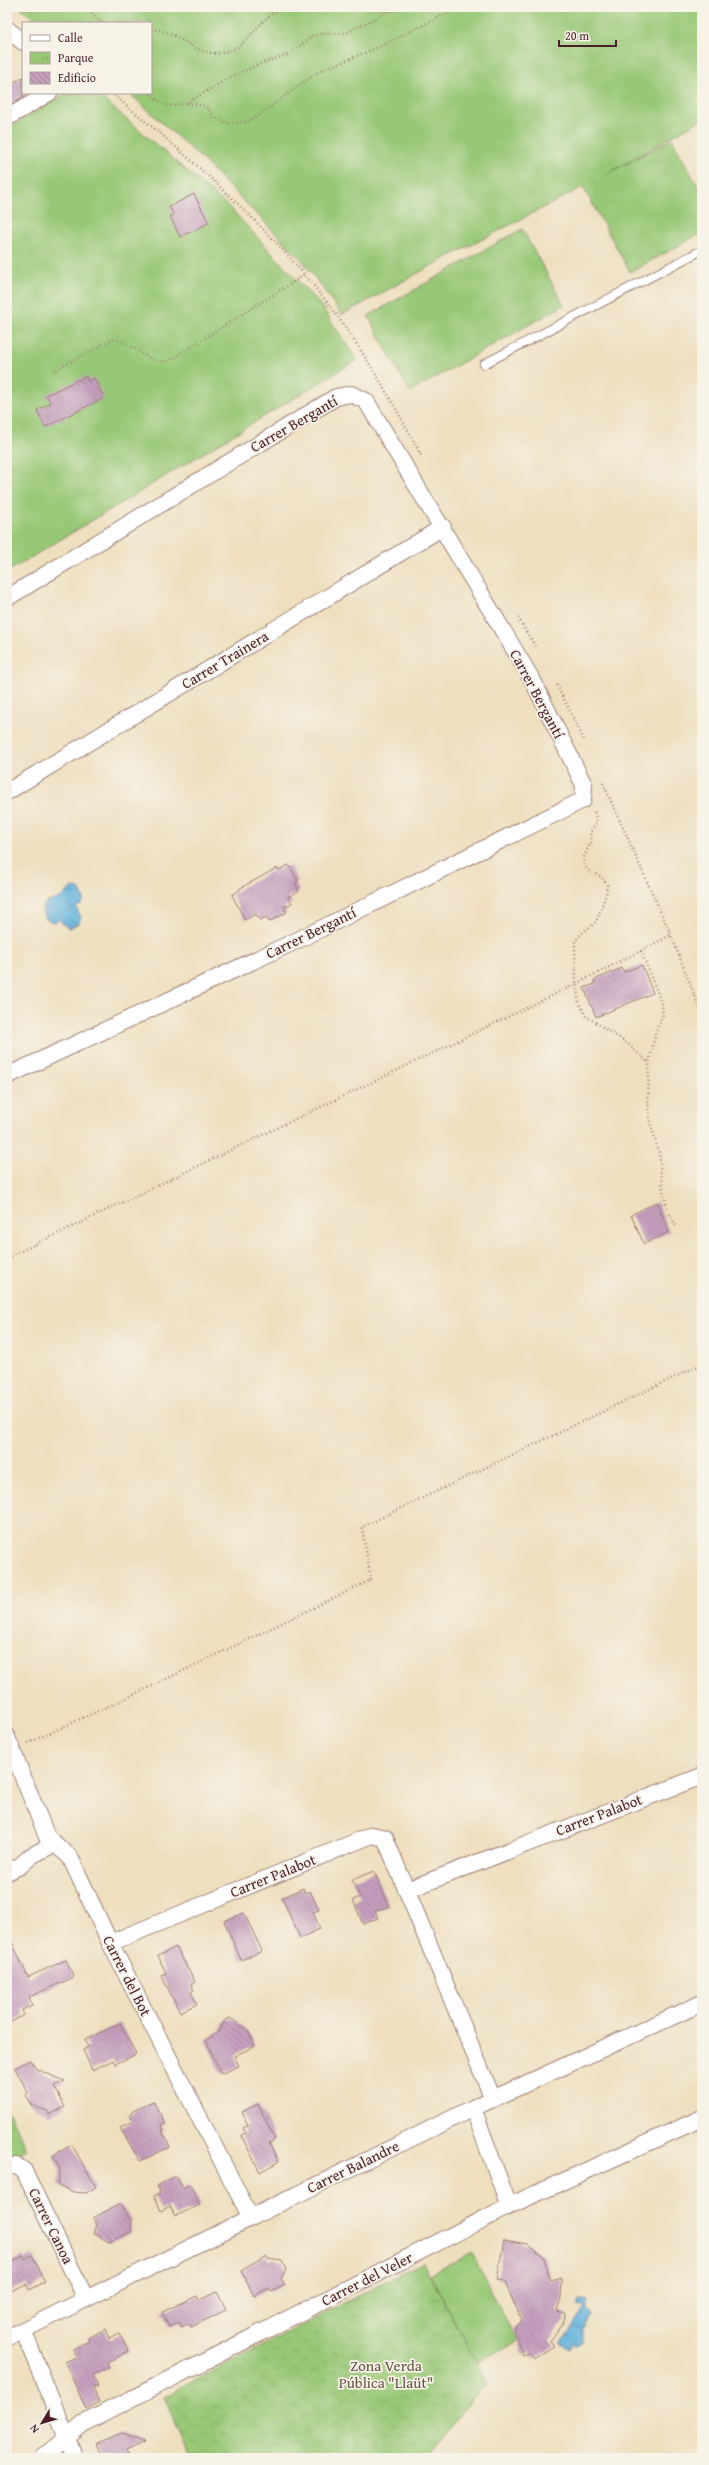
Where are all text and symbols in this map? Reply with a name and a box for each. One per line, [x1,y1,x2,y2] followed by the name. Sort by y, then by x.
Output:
[22,22,152,94] legend
[559,22,616,48] scale bar
[565,27,589,44] text: 20 m
[58,29,83,46] text: Calle
[58,49,94,66] text: Parque
[58,69,96,86] text: Edificio
[246,390,342,457] street label: Carrer Bergantí
[177,625,272,694] street label: Carrer Trainera
[505,646,570,743] street label: Carrer Bergantí
[262,901,360,963] street label: Carrer Bergantí
[553,1788,646,1841] street label: Carrer Palabot
[227,1848,320,1902] street label: Carrer Palabot
[98,1932,157,2020] street label: Carrer del Bot
[303,2135,402,2198] street label: Carrer Balandre
[24,2184,79,2267] street label: Carrer Canoa
[318,2247,416,2311] street label: Carrer del Veler
[339,2355,433,2393] park label: Zona Verda Pública "Llaüt"
[22,2403,62,2443] north arrow
[25,2421,43,2437] text: N

